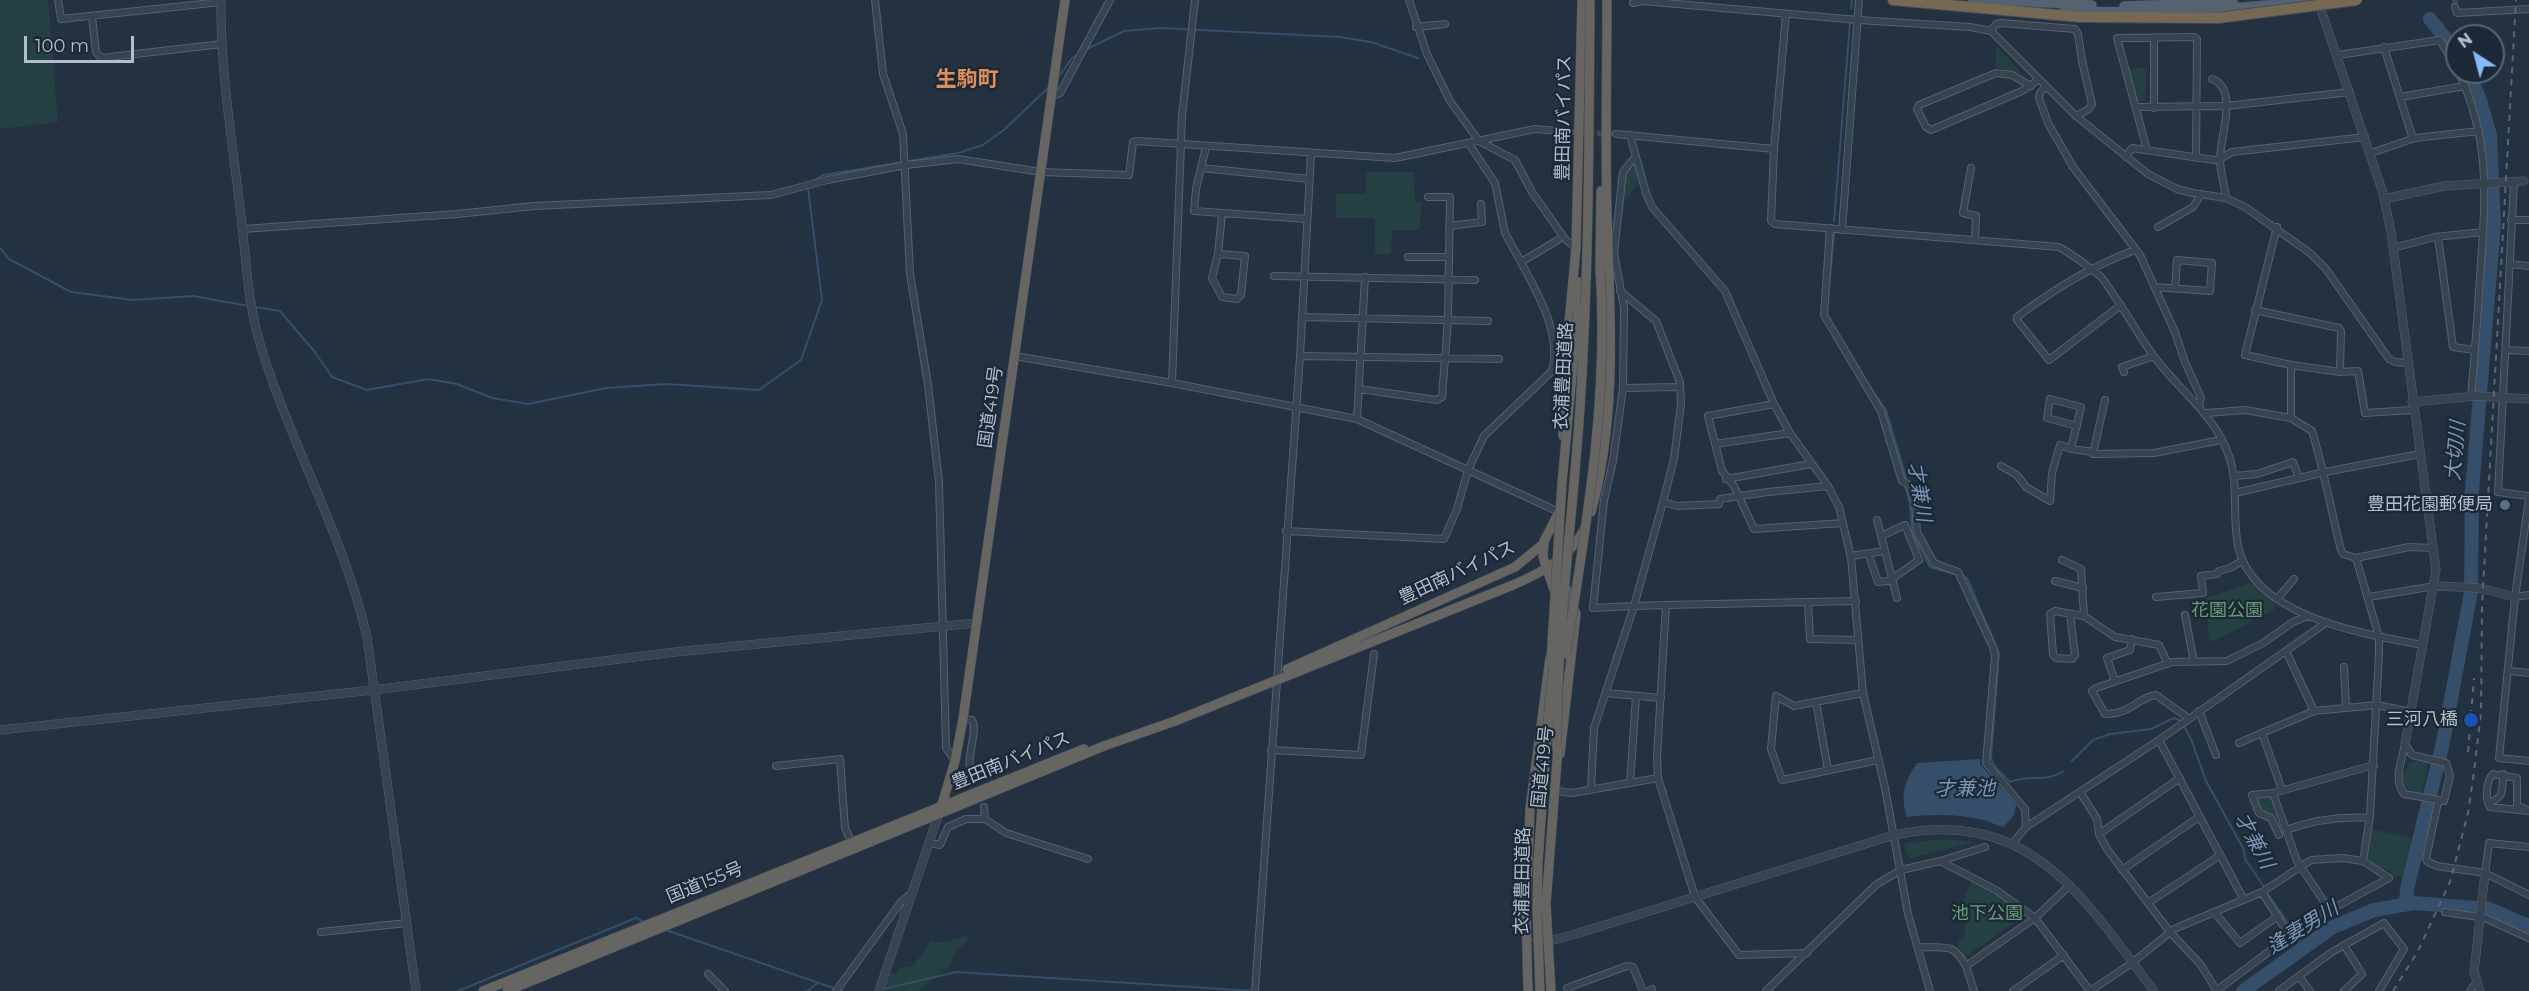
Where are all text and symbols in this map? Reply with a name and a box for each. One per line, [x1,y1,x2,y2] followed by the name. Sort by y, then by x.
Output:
[27,24,136,62] scale bar
[2445,24,2505,84] north arrow
[2454,29,2476,52] text: N
[35,35,89,57] text: 100 m
[1552,55,1576,181] street label: 豊田南バイパス
[936,67,998,93] district label: 生駒町
[1550,322,1578,430] street label: 衣浦豊田道路
[975,364,1007,450] street label: 国道419号
[2441,420,2471,482] water label: 大切川
[1902,460,1936,524] water label: 才兼川
[2367,494,2493,516] place label: 豊田花園郵便局
[2498,498,2512,512] marker: 豊田花園郵便局
[1395,537,1519,609] street label: 豊田南バイパス
[2191,600,2263,622] park label: 花園公園
[2386,709,2458,731] place label: 三河八橋
[2462,711,2480,729] marker: 三河八橋
[1528,725,1558,809] street label: 国道419号
[949,727,1073,795] street label: 豊田南バイパス
[1935,777,1995,801] water label: 才兼池
[2229,809,2279,873] water label: 才兼川
[1511,827,1535,935] street label: 衣浦豊田道路
[664,858,746,908] street label: 国道155号
[2263,897,2343,959] water label: 逢妻男川
[1951,903,2023,925] park label: 池下公園

